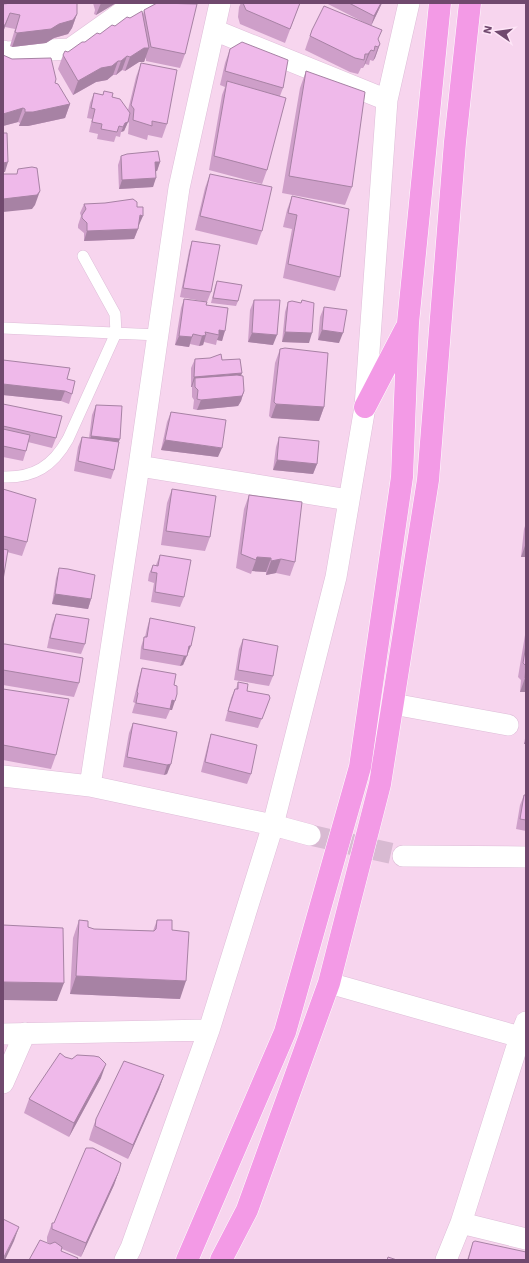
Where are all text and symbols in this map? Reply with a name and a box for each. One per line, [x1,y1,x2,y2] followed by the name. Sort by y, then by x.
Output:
[477,12,517,52] north arrow
[480,24,495,35] text: N

